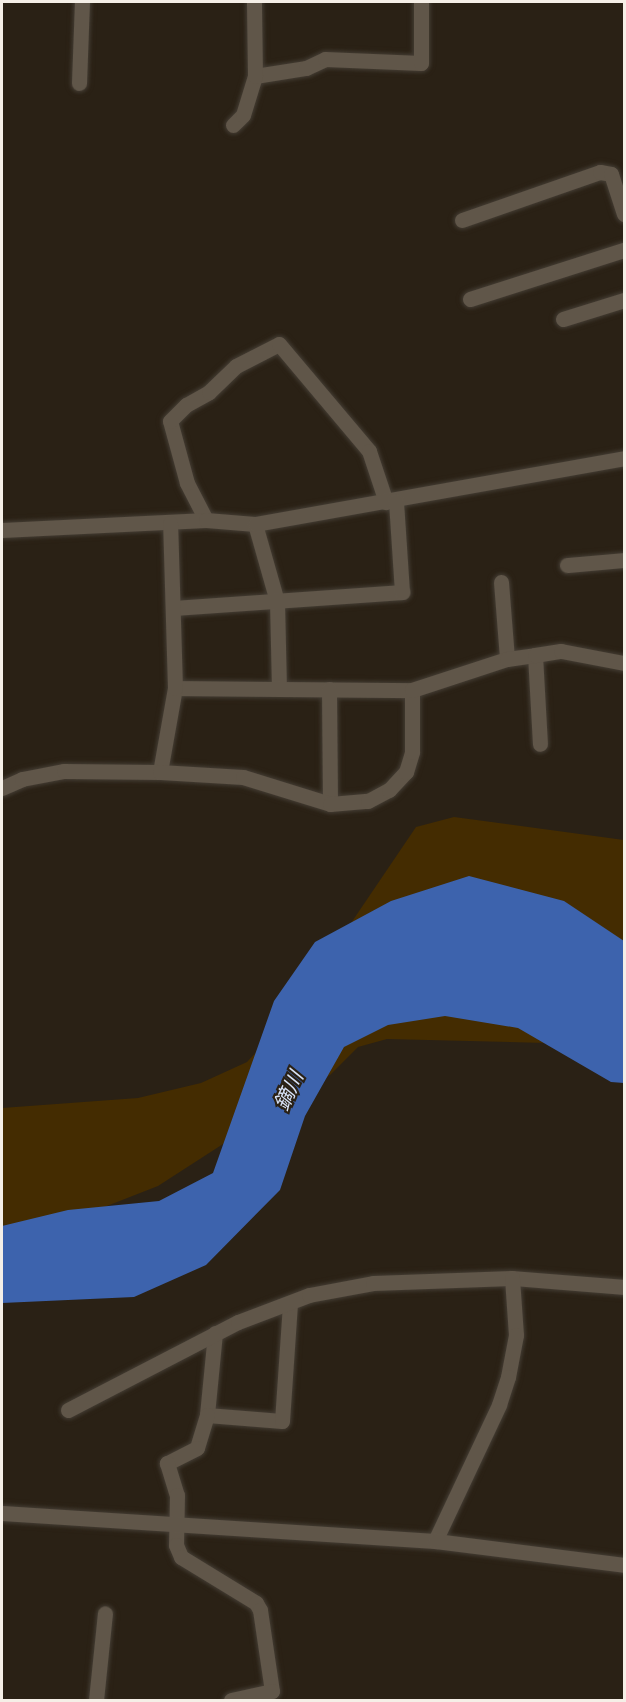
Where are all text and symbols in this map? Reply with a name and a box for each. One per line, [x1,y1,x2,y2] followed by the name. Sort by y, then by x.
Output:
[270,1068,308,1114] water label: 鏑川

